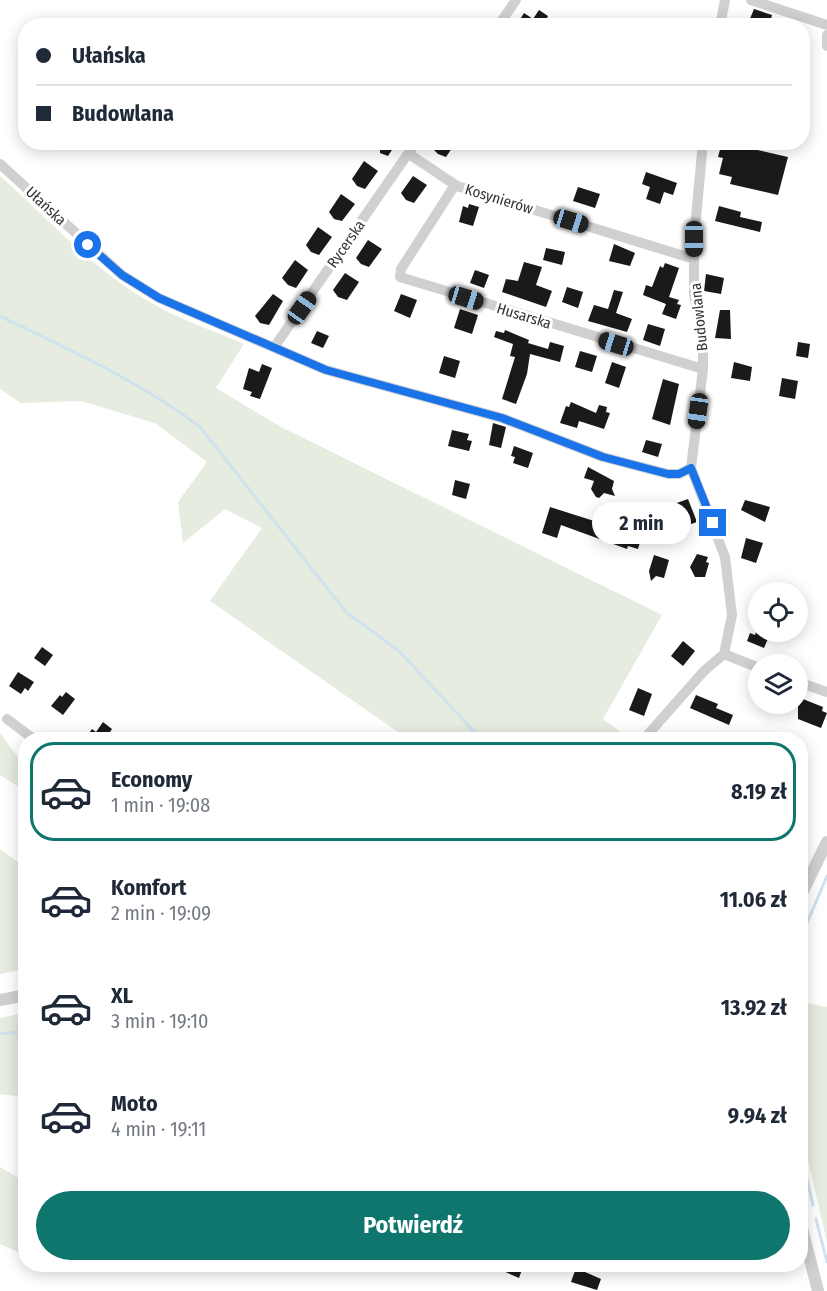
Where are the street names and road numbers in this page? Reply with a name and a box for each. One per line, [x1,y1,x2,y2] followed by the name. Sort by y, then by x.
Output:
[463,180,535,218] street label: Kosynierów
[22,183,70,229] street label: Ułańska
[323,217,369,271] street label: Rycerska
[686,282,712,352] street label: Budowlana
[495,299,553,333] street label: Husarska

